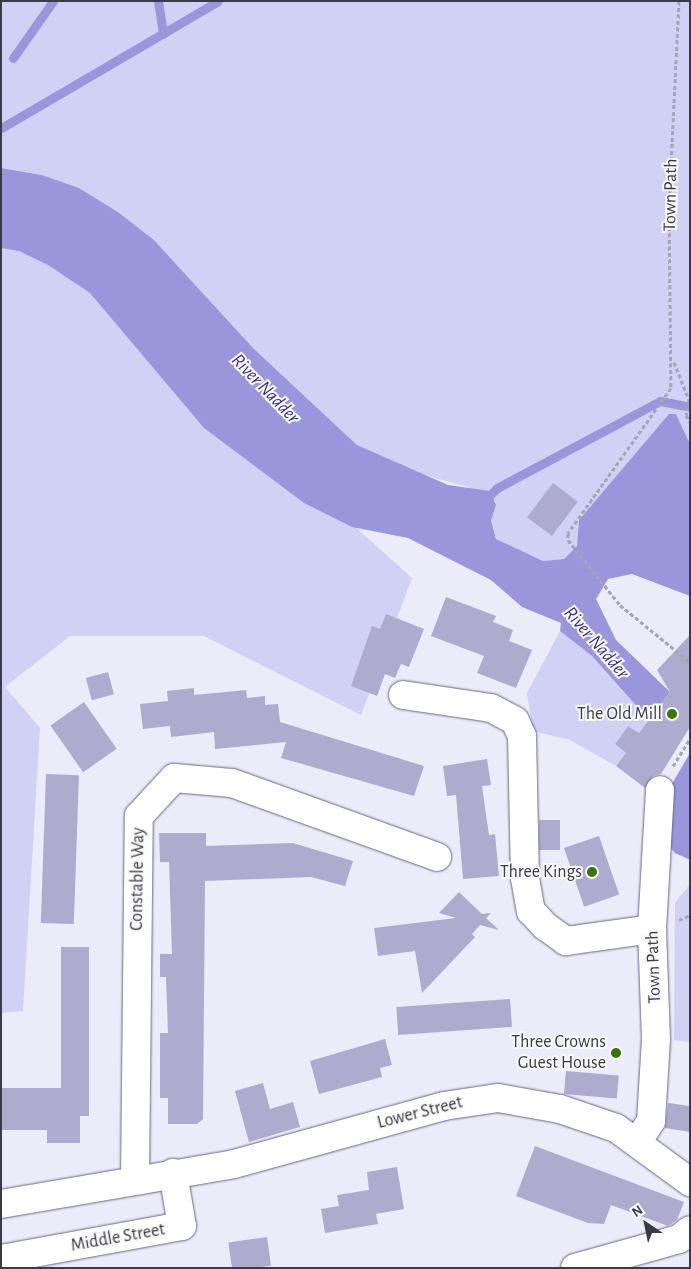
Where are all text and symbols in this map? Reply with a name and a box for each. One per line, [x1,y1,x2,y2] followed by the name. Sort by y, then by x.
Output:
[660,158,682,232] street label: Town Path
[226,349,304,429] water label: River Nadder
[558,602,634,684] water label: River Nadder
[577,703,662,725] place label: The Old Mill
[666,708,678,720] marker: The Old Mill
[126,827,150,931] street label: Constable Way
[500,861,582,883] place label: Three Kings
[586,866,598,878] marker: Three Kings
[642,930,666,1004] street label: Town Path
[511,1032,606,1074] place label: Three Crowns Guest House
[610,1047,622,1059] marker: Three Crowns Guest House
[375,1092,465,1134] street label: Lower Street
[621,1199,671,1249] north arrow
[630,1203,646,1220] text: N
[69,1219,167,1257] street label: Middle Street

